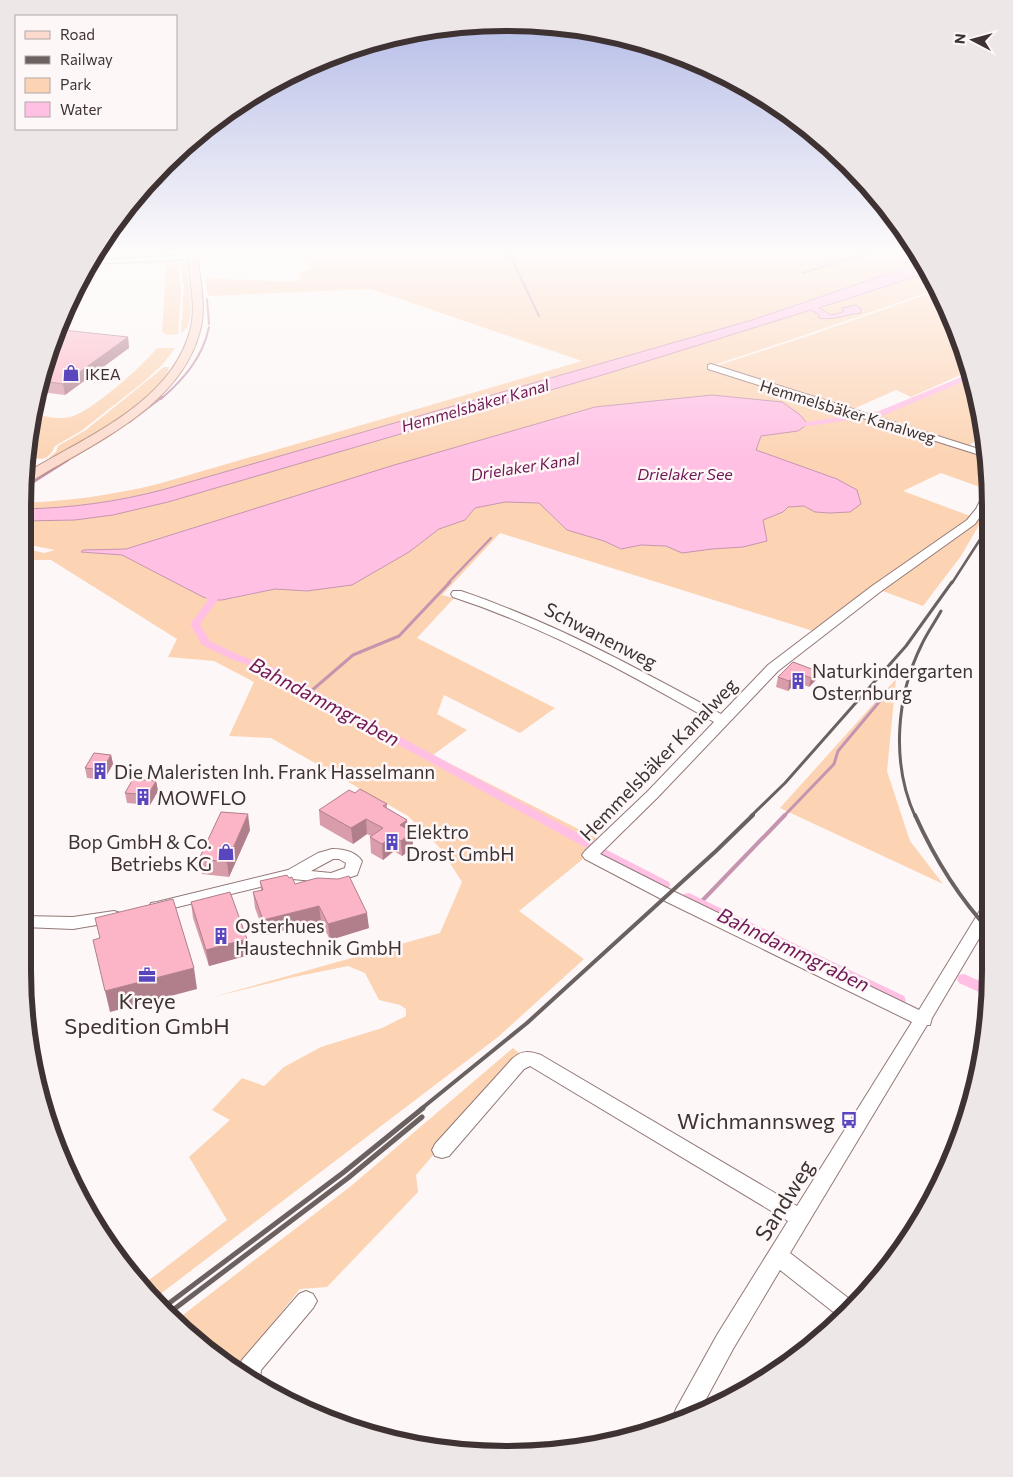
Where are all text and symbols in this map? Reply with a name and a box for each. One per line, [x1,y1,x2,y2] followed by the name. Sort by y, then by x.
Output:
[15,15,178,130] legend
[948,15,998,65] north arrow
[60,25,95,43] text: Road
[951,32,969,45] text: N
[60,50,113,68] text: Railway
[60,75,91,93] text: Park
[60,100,102,118] text: Water
[61,363,81,383] shop icon: IKEA
[85,364,121,383] place label: IKEA
[399,375,552,435] water label: Hemmelsbäker Kanal
[758,375,938,447] street label: Hemmelsbäker Kanalweg
[469,448,582,484] water label: Drielaker Kanal
[637,464,733,483] water label: Drielaker See
[541,597,661,673] street label: Schwanenweg
[246,651,404,751] water label: Bahndammgraben
[812,659,973,704] place label: Naturkindergarten Osternburg
[788,671,808,691] building icon: Naturkindergarten Osternburg
[574,673,742,845] street label: Hemmelsbäker Kanalweg
[114,760,435,783] place label: Die Maleristen Inh. Frank Hasselmann
[90,761,110,781] building icon: Die Maleristen Inh. Frank Hasselmann
[157,786,246,809] place label: MOWFLO
[133,787,153,807] building icon: MOWFLO
[406,820,514,865] place label: Elektro Drost GmbH
[68,830,212,875] place label: Bop GmbH & Co. Betriebs KG
[382,832,402,852] building icon: Elektro Drost GmbH
[216,842,236,862] shop icon: Bop GmbH & Co. Betriebs KG
[714,902,874,996] water label: Bahndammgraben
[235,914,402,959] place label: Osterhues Haustechnik GmbH
[211,926,231,946] building icon: Osterhues Haustechnik GmbH
[137,965,157,985] office icon: Kreye Spedition GmbH
[64,987,230,1039] place label: Kreye Spedition GmbH
[677,1107,835,1134] place label: Wichmannsweg
[839,1110,859,1130] bus stop icon: Wichmannsweg
[749,1154,819,1246] street label: Sandweg

